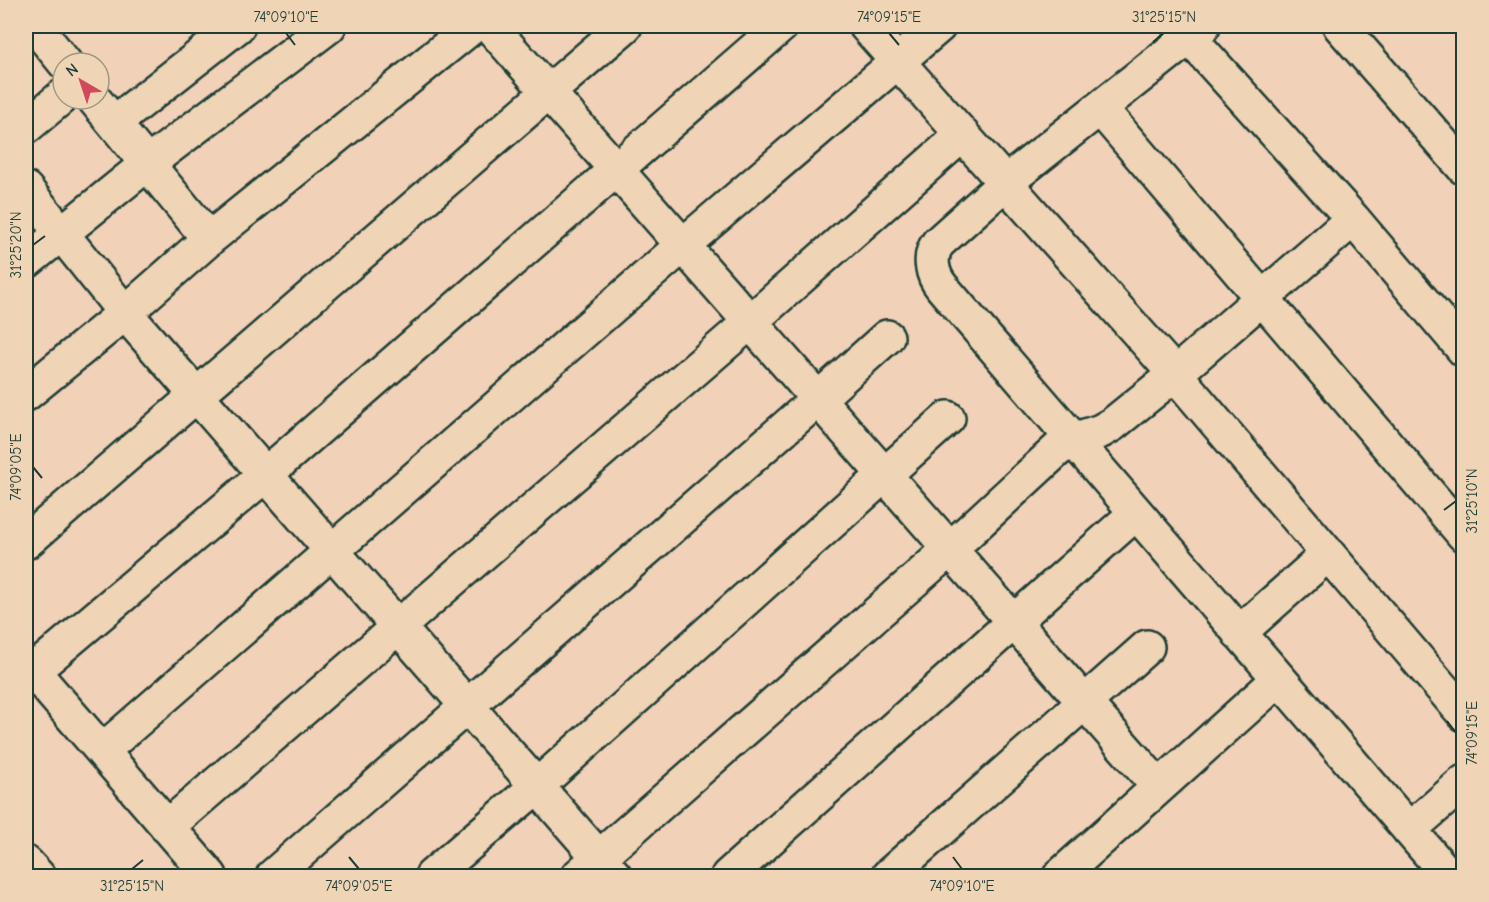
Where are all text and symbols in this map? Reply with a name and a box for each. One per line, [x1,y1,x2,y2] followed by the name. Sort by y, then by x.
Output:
[253,8,319,26] text: 74°09'10"E
[857,8,921,26] text: 74°09'15"E
[1132,8,1196,26] text: 31°25'15"N
[51,51,111,111] north arrow
[62,60,82,80] text: N
[7,211,25,279] text: 31°25'20"N
[7,433,25,501] text: 74°09'05"E
[1463,468,1481,534] text: 31°25'10"N
[1463,701,1481,765] text: 74°09'15"E
[100,877,164,895] text: 31°25'15"N
[325,877,393,895] text: 74°09'05"E
[929,877,995,895] text: 74°09'10"E

